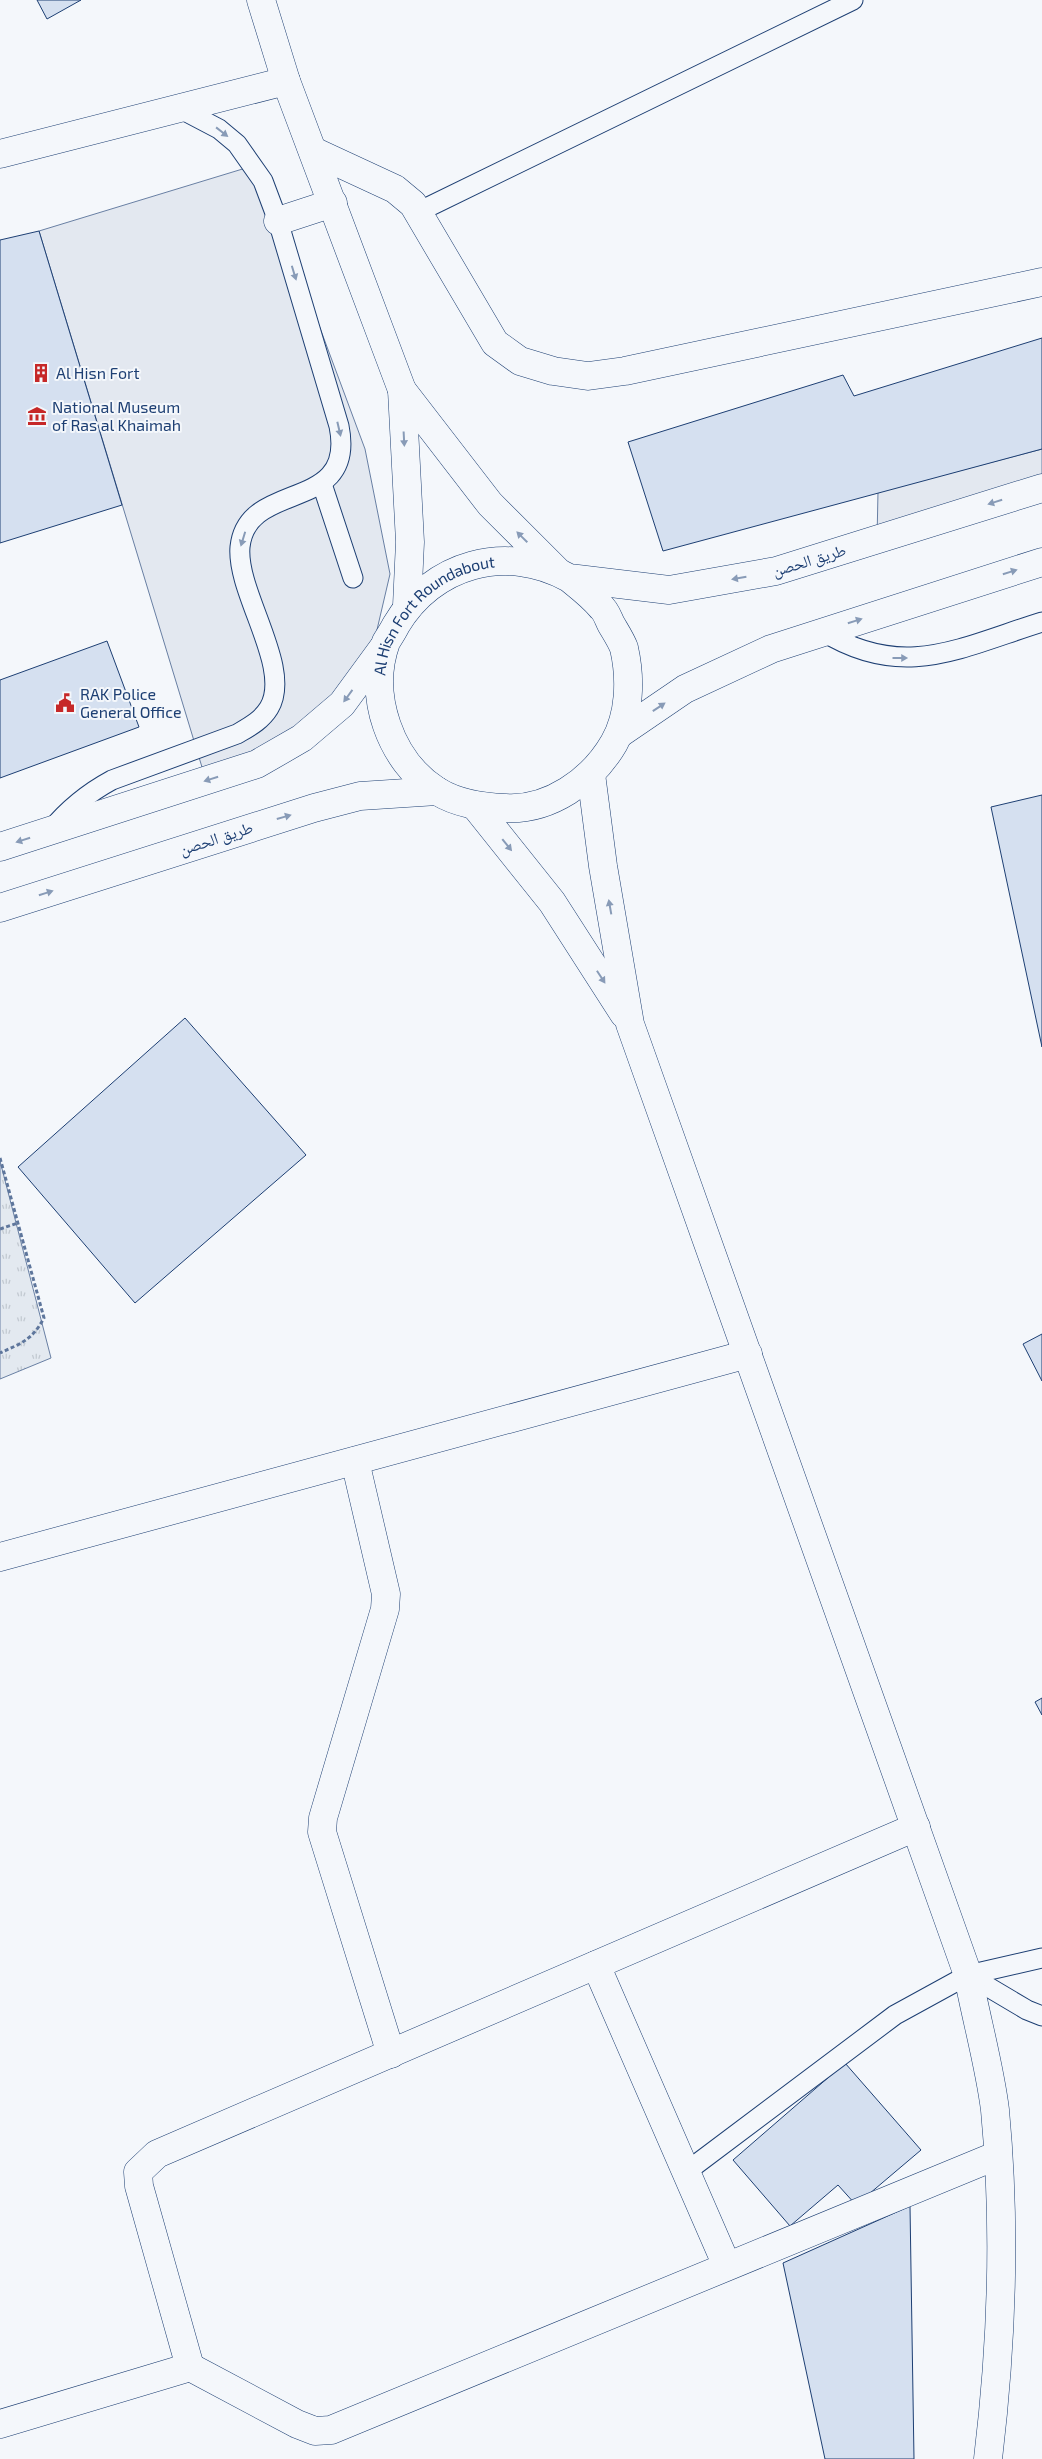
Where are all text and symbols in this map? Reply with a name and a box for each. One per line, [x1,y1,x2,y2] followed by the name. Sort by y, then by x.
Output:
[215,126,228,137] one-way arrow
[290,266,298,281] one-way arrow
[30,362,52,384] building icon: Al Hisn Fort
[56,363,140,382] place label: Al Hisn Fort
[52,397,181,434] place label: National Museum of Ras al Khaimah
[26,405,48,427] museum icon: National Museum of Ras al Khaimah
[335,422,343,437] one-way arrow
[401,431,409,447] one-way arrow
[988,499,1003,507] one-way arrow
[238,531,246,546] one-way arrow
[517,531,529,543] one-way arrow
[770,539,849,582] street label: طريق الحصن
[369,552,496,676] street label: Al Hisn Fort Roundabout
[1003,567,1018,575] one-way arrow
[731,574,747,582] one-way arrow
[847,616,862,624] one-way arrow
[892,654,908,662] one-way arrow
[80,684,182,721] place label: RAK Police General Office
[343,689,353,703] one-way arrow
[54,692,76,714] public building icon: RAK Police General Office
[652,702,666,712] one-way arrow
[203,775,218,783] one-way arrow
[277,812,292,820] one-way arrow
[177,817,256,860] street label: طريق الحصن
[15,836,30,844] one-way arrow
[501,838,512,851] one-way arrow
[39,889,54,897] one-way arrow
[605,898,613,914] one-way arrow
[596,971,605,984] one-way arrow

